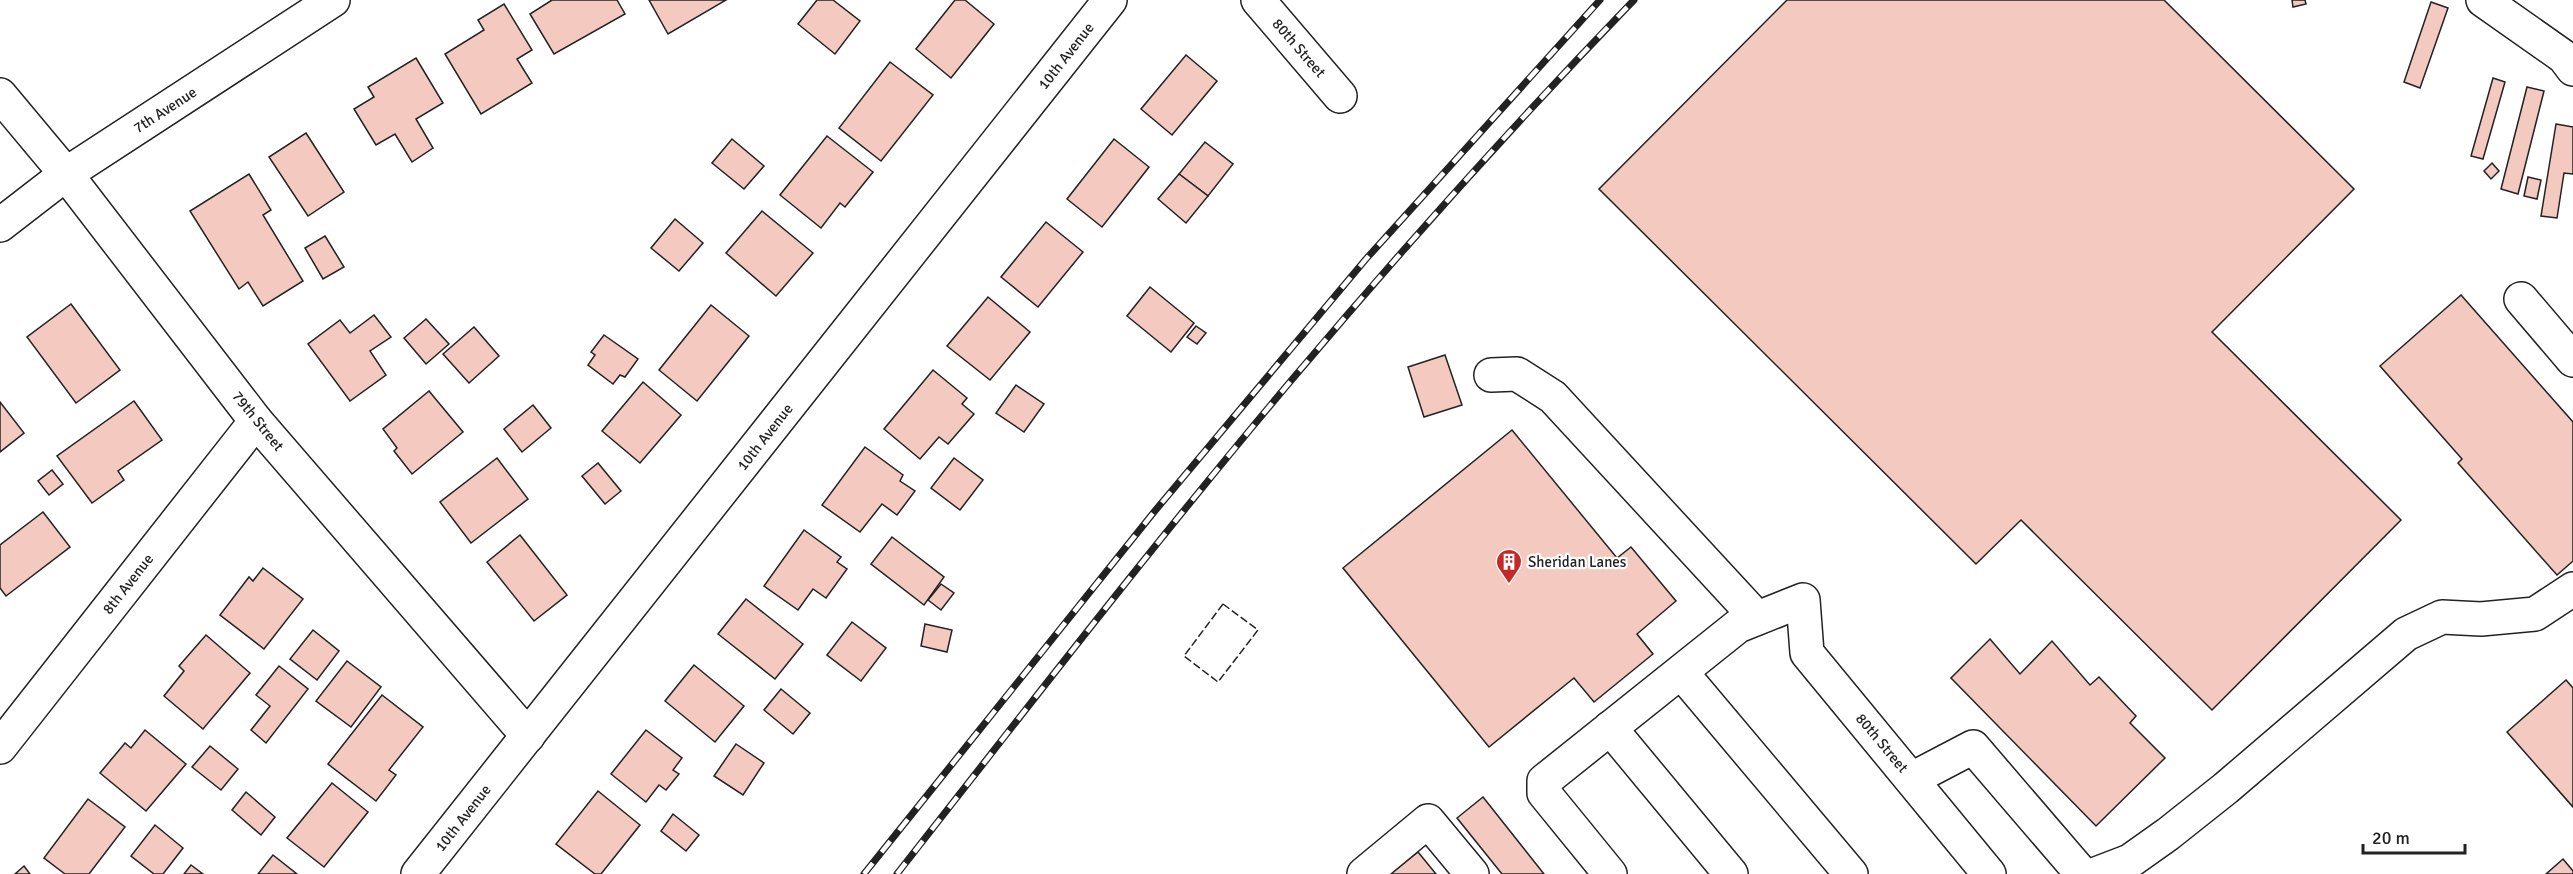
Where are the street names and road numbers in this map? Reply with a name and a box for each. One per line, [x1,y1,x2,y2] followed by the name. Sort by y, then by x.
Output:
[1269,15,1329,81] street label: 80th Street
[1034,19,1098,93] street label: 10th Avenue
[130,83,200,137] street label: 7th Avenue
[228,387,288,455] street label: 79th Street
[733,400,797,474] street label: 10th Avenue
[99,550,157,618] street label: 8th Avenue
[1852,710,1912,776] street label: 80th Street
[431,781,495,855] street label: 10th Avenue

